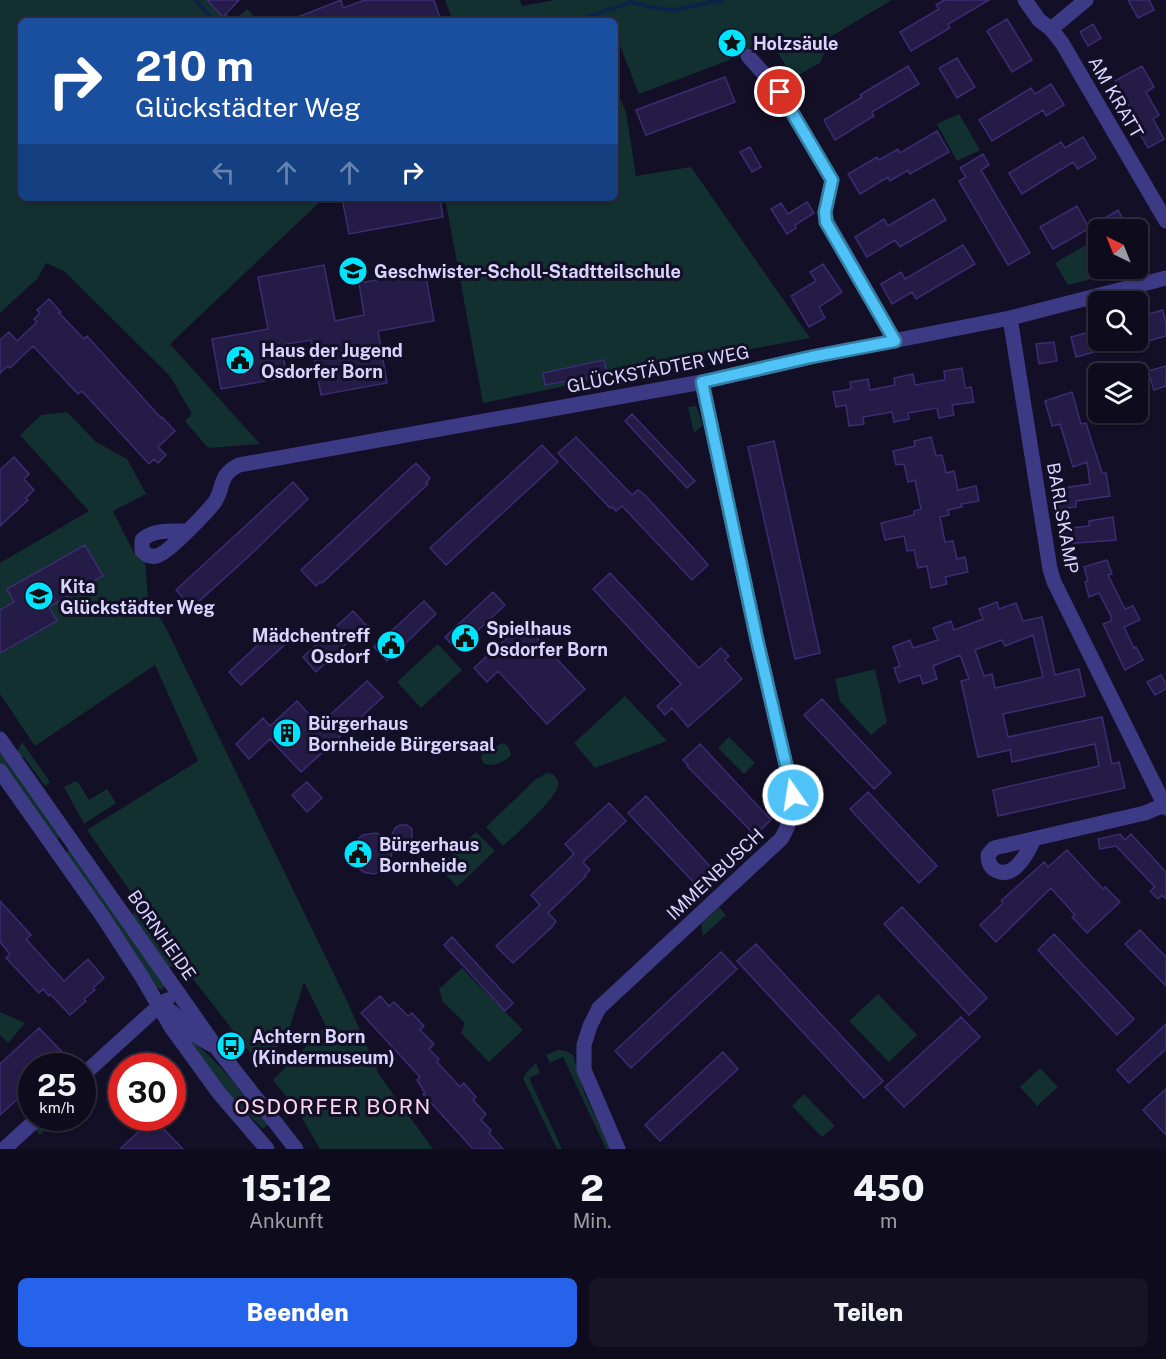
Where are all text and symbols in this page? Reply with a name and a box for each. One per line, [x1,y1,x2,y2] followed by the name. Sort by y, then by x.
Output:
[716,27,748,59] place icon: Holzsäule
[753,33,838,54] place label: Holzsäule
[135,41,254,90] text: 210 m
[36,42,114,120] icon: right
[1084,52,1148,142] street label: AM KRATT
[754,66,805,117] pin
[763,75,796,108] icon: arrive
[135,91,361,123] text: Glückstädter Weg
[207,156,240,189] icon: left
[270,156,303,189] icon: ahead
[333,156,366,189] icon: ahead
[396,156,429,189] icon: right
[1088,219,1148,279] north arrow
[1088,219,1148,423] map controls
[337,255,369,287] school or university icon: Geschwister-Scholl-Stadtteilschule
[374,261,681,282] place label: Geschwister-Scholl-Stadtteilschule
[1088,291,1148,351] button: search
[261,340,403,382] place label: Haus der Jugend Osdorfer Born
[565,340,751,397] street label: GLÜCKSTÄDTER WEG
[224,344,256,376] public building icon: Haus der Jugend Osdorfer Born
[1088,363,1148,423] button: layers
[1043,461,1083,575] street label: BARLSKAMP
[60,576,215,618] place label: Kita Glückstädter Weg
[23,580,55,612] school or university icon: Kita Glückstädter Weg
[486,618,608,660] place label: Spielhaus Osdorfer Born
[449,622,481,654] public building icon: Spielhaus Osdorfer Born
[252,625,370,667] place label: Mädchentreff Osdorf
[375,629,407,661] public building icon: Mädchentreff Osdorf
[308,713,495,755] place label: Bürgerhaus Bornheide Bürgersaal
[271,717,303,749] building icon: Bürgerhaus Bornheide Bürgersaal
[761,763,825,827] position arrow
[662,824,768,924] street label: IMMENBUSCH
[379,834,479,876] place label: Bürgerhaus Bornheide
[342,838,374,870] public building icon: Bürgerhaus Bornheide
[123,886,201,984] street label: BORNHEIDE
[252,1026,395,1068] place label: Achtern Born (Kindermuseum)
[215,1030,247,1062] bus stop icon: Achtern Born (Kindermuseum)
[108,1053,186,1131] speed limit sign: 30
[37,1067,77,1103] text: 25
[234,1094,432,1119] district label: OSDORFER BORN
[39,1099,75,1116] text: km/h
[241,1167,331,1209] text: 15:12
[580,1167,604,1209] text: 2
[853,1167,925,1209] text: 450
[249,1209,324,1233] text: Ankunft
[573,1209,611,1233] text: Min.
[880,1209,897,1233] text: m
[18,1278,577,1347] button: Beenden
[589,1278,1148,1347] button: Teilen

